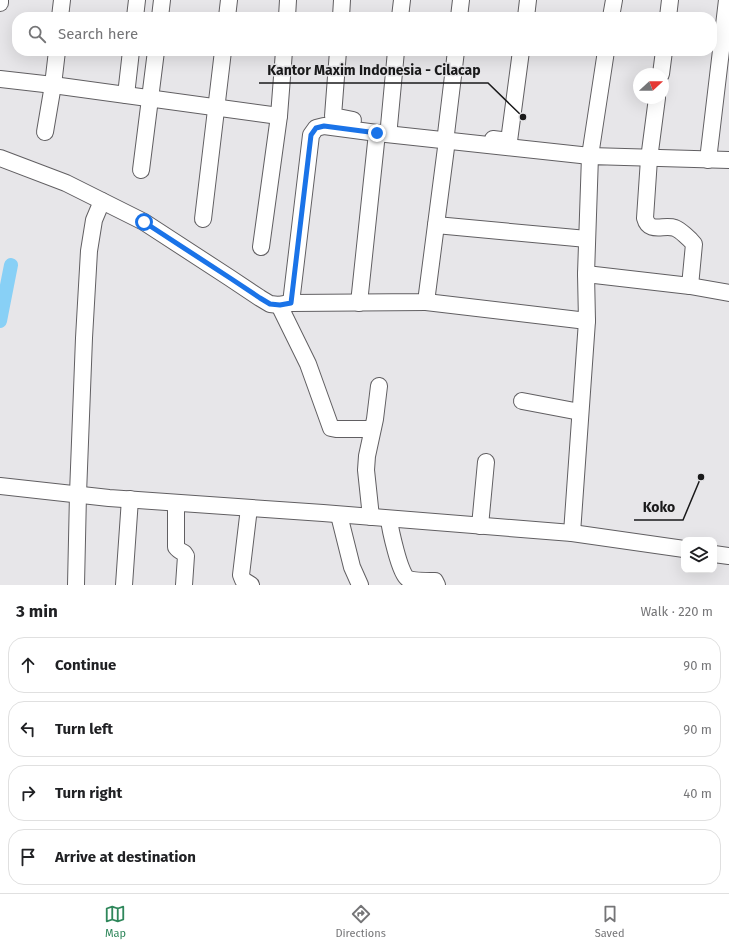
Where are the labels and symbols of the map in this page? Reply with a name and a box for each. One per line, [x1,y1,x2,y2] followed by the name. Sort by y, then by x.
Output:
[259,57,488,83] callout: Kantor Maxim Indonesia - Cilacap
[267,62,481,79] text: Kantor Maxim Indonesia - Cilacap
[633,68,669,104] north arrow
[368,124,386,142] route end
[135,213,153,231] route start
[634,494,683,520] callout: Koko
[643,499,675,516] text: Koko

